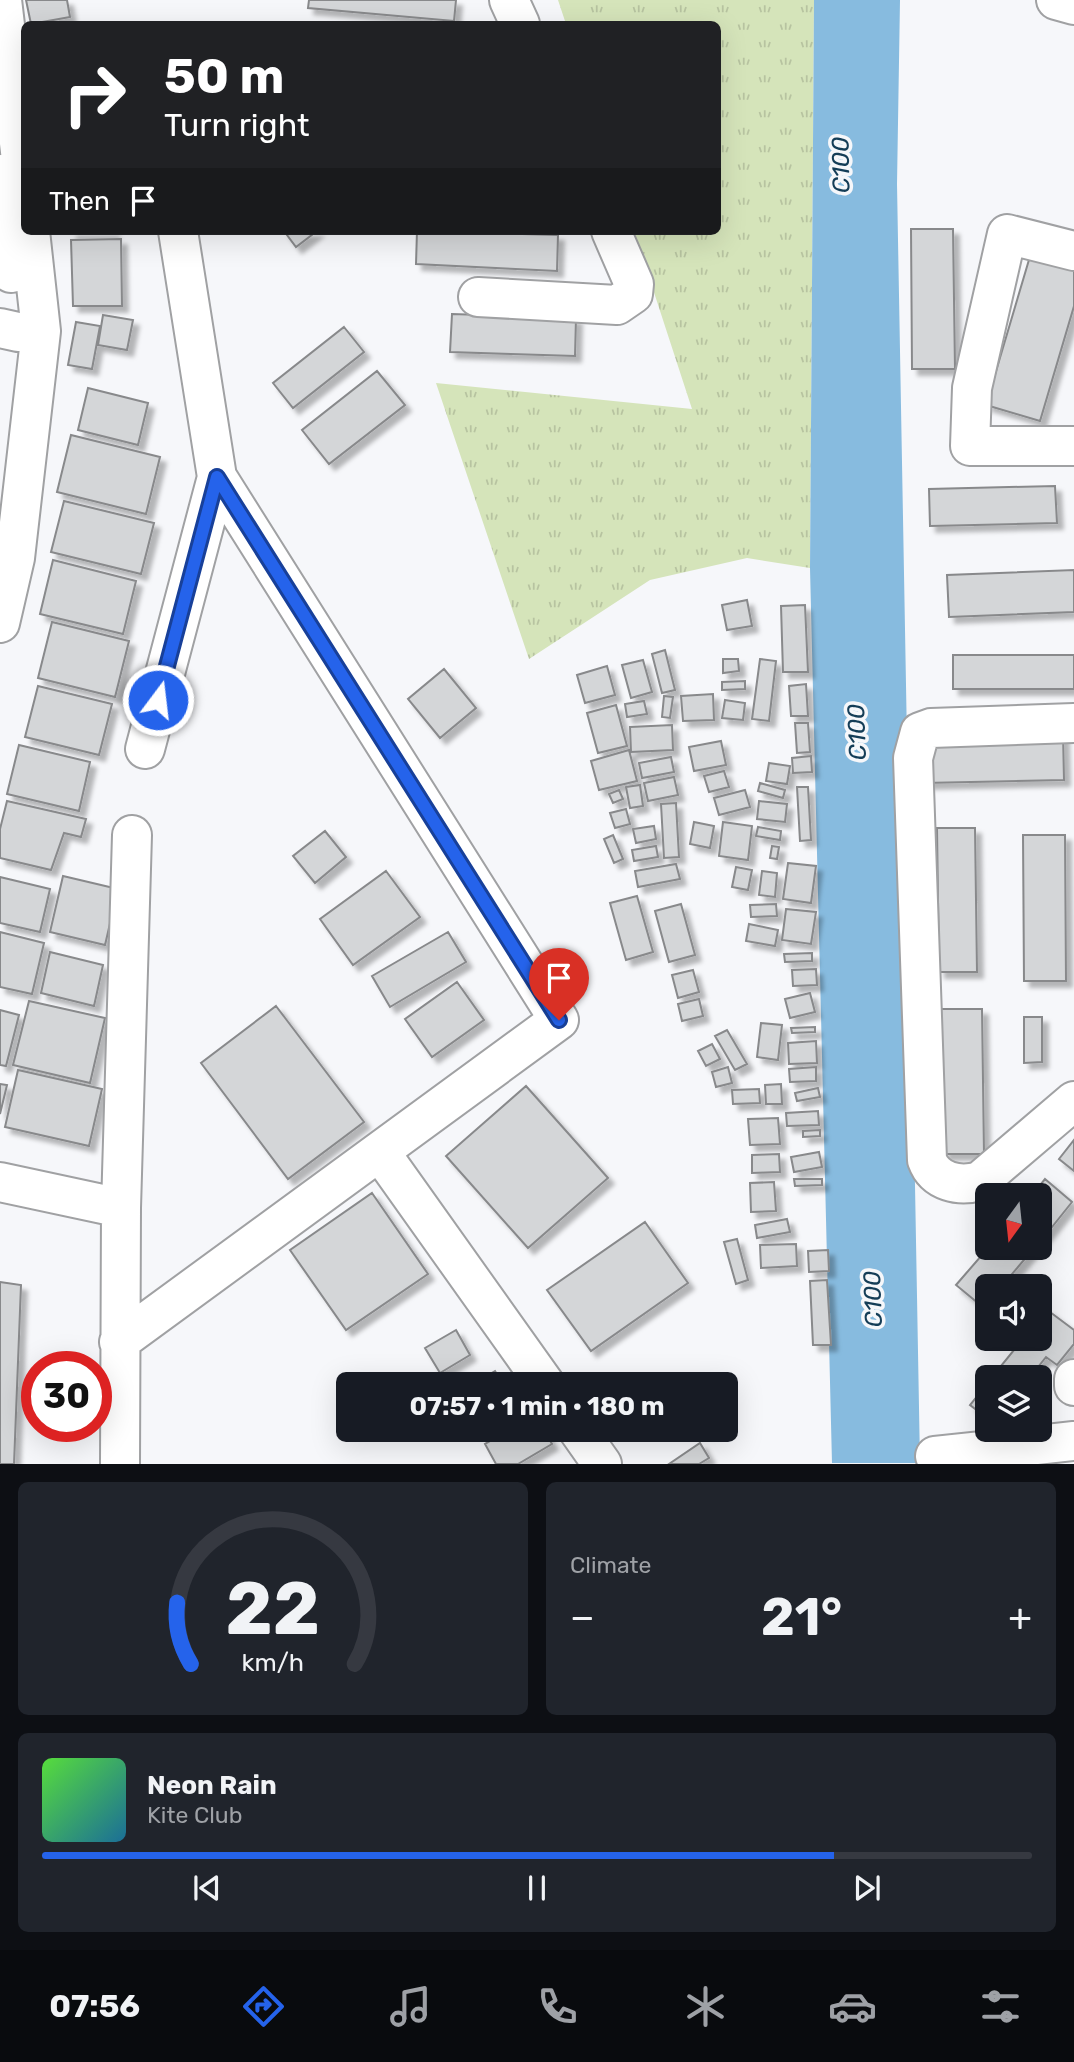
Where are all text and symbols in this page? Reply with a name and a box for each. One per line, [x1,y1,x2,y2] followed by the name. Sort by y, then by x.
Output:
[164,47,284,105] text: 50 m
[49,49,140,140] icon: right
[164,106,309,144] text: Turn right
[827,136,855,194] water label: C100
[124,182,162,220] icon: arrive
[49,186,110,217] text: Then
[121,663,195,737] position arrow
[842,703,872,761] water label: C100
[529,948,589,1020] pin
[540,959,578,997] icon: arrive
[975,1183,1052,1260] north arrow
[975,1183,1052,1442] map controls
[858,1270,888,1328] water label: C100
[975,1274,1052,1351] button: sound
[21,1351,112,1442] speed limit sign: 30
[975,1365,1052,1442] button: layers
[409,1391,665,1422] text: 07:57 · 1 min · 180 m
[570,1551,651,1579] text: Climate
[226,1567,320,1653] text: 22
[761,1586,842,1648] text: 21°
[570,1594,595,1640] text: −
[1008,1594,1032,1640] text: +
[242,1648,304,1677] text: km/h
[147,1770,277,1801] text: Neon Rain
[147,1801,242,1829] text: Kite Club
[188,1869,226,1907] icon: previous
[518,1869,556,1907] icon: pause
[848,1869,886,1907] icon: next
[239,1982,288,2031] icon: directions
[386,1982,435,2031] icon: music
[533,1982,582,2031] icon: phone
[681,1982,730,2031] icon: climate
[828,1982,877,2031] icon: car
[976,1982,1025,2031] icon: filters
[49,1987,140,2025] text: 07:56

